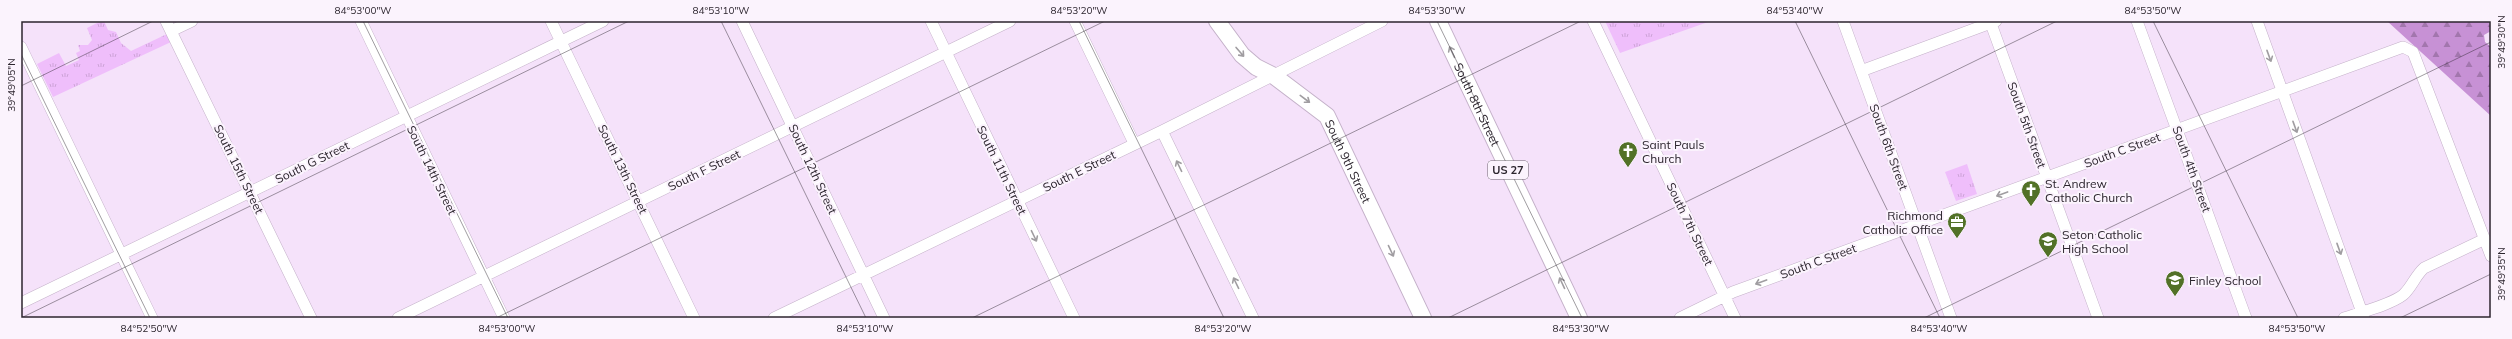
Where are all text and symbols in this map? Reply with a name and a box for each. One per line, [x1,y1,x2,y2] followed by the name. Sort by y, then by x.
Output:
[335,4,391,17] text: 84°53'00"W
[693,4,749,17] text: 84°53'10"W
[1051,4,1107,17] text: 84°53'20"W
[1409,4,1465,17] text: 84°53'30"W
[1767,4,1823,17] text: 84°53'40"W
[2125,4,2181,17] text: 84°53'50"W
[2495,15,2508,69] text: 39°49'30"N
[1448,46,1455,58] one-way arrow
[1236,47,1245,57] one-way arrow
[2266,49,2274,61] one-way arrow
[5,58,18,112] text: 39°49'05"N
[1451,60,1504,148] street label: South 8th Street
[2004,80,2050,170] street label: South 5th Street
[1299,95,1310,103] one-way arrow
[1866,102,1912,192] street label: South 6th Street
[1322,117,1375,205] street label: South 9th Street
[2292,120,2300,132] one-way arrow
[211,122,267,216] street label: South 15th Street
[595,122,651,216] street label: South 13th Street
[786,122,840,216] street label: South 12th Street
[404,123,460,217] street label: South 14th Street
[974,123,1030,217] street label: South 11th Street
[2169,124,2215,214] street label: South 4th Street
[2082,129,2162,171] street label: South C Street
[1642,137,1704,166] place label: Saint Pauls Church
[272,138,352,186] street label: South G Street
[1617,140,1639,168] church icon: Saint Pauls Church
[665,146,743,194] street label: South F Street
[1040,147,1118,195] street label: South E Street
[1175,160,1182,172] one-way arrow
[1488,161,1528,179] road number: US 27
[2045,176,2133,205] place label: St. Andrew Catholic Church
[2020,179,2042,207] church icon: St. Andrew Catholic Church
[1663,180,1717,268] street label: South 7th Street
[1996,190,2008,198] one-way arrow
[1863,208,1943,237] place label: Richmond Catholic Office
[1946,211,1968,239] office icon: Richmond Catholic Office
[2062,227,2142,256] place label: Seton Catholic High School
[1031,230,1038,242] one-way arrow
[2037,230,2059,258] school or university icon: Seton Catholic High School
[1778,240,1858,282] street label: South C Street
[2336,243,2344,255] one-way arrow
[1388,244,1395,256] one-way arrow
[2495,247,2508,301] text: 39°49'35"N
[2164,269,2186,297] school or university icon: Finley School
[2189,273,2261,288] place label: Finley School
[1232,277,1239,289] one-way arrow
[1558,277,1565,289] one-way arrow
[1755,279,1767,287] one-way arrow
[121,322,177,335] text: 84°52'50"W
[479,322,535,335] text: 84°53'00"W
[837,322,893,335] text: 84°53'10"W
[1195,322,1251,335] text: 84°53'20"W
[1553,322,1609,335] text: 84°53'30"W
[1911,322,1967,335] text: 84°53'40"W
[2269,322,2325,335] text: 84°53'50"W

